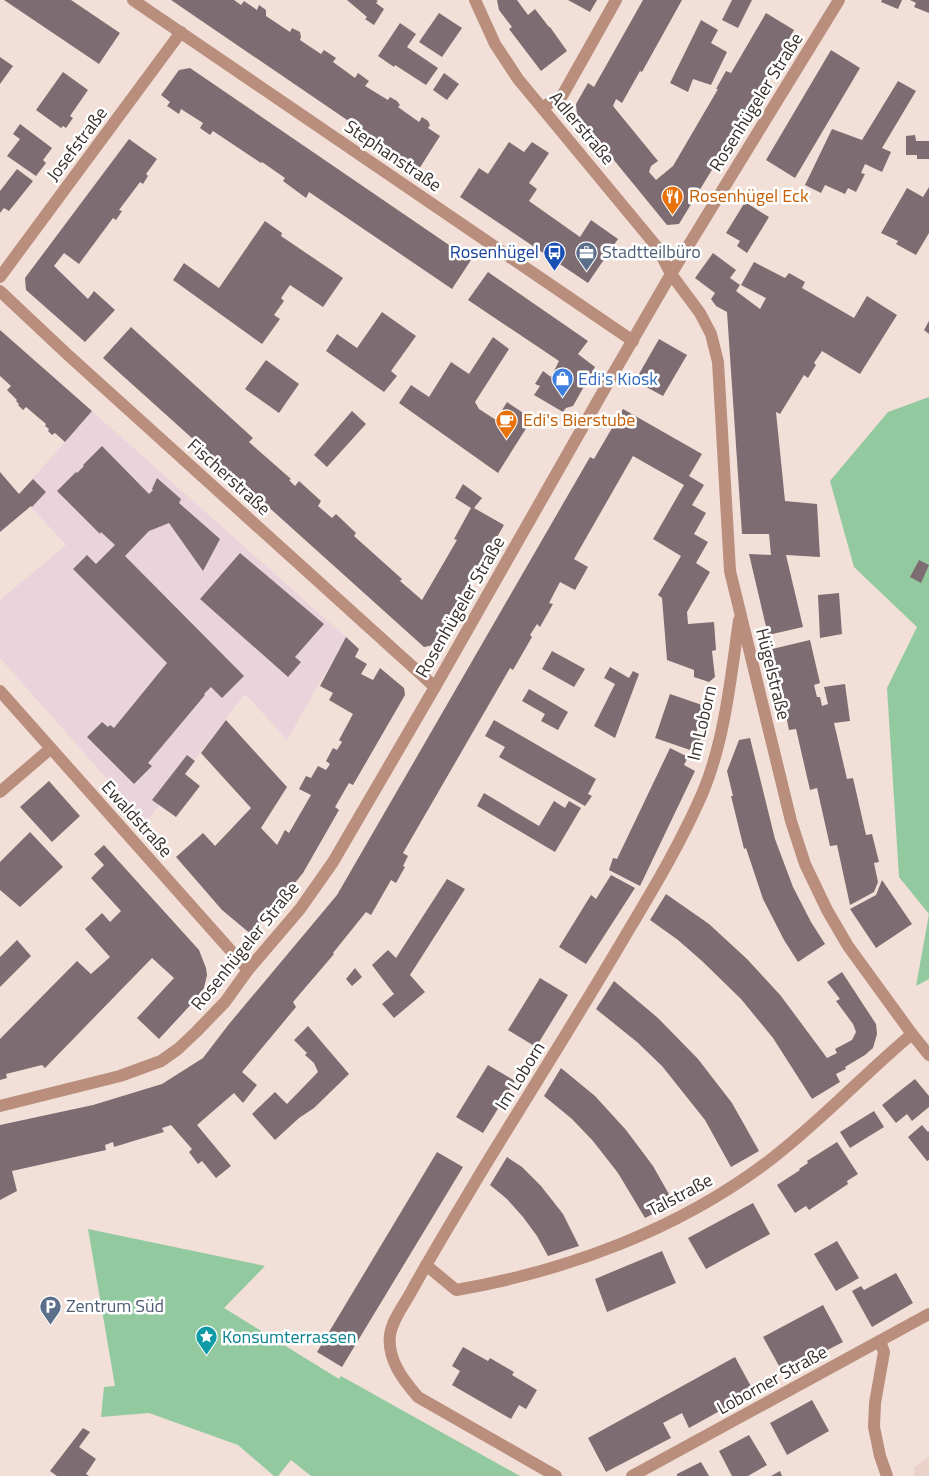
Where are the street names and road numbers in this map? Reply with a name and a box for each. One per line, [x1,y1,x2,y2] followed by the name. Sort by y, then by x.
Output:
[702,27,809,176] street label: Rosenhügeler Straße
[543,85,621,170] street label: Adlerstraße
[40,101,114,187] street label: Josefstraße
[339,113,447,198] street label: Stephanstraße
[182,432,277,521] street label: Fischerstraße
[408,531,511,682] street label: Rosenhügeler Straße
[749,625,798,723] street label: Hügelstraße
[680,683,723,763] street label: Im Loborn
[95,774,179,863] street label: Ewaldstraße
[184,875,305,1016] street label: Rosenhügeler Straße
[488,1036,551,1115] street label: Im Loborn
[642,1166,717,1223] street label: Talstraße
[712,1338,832,1421] street label: Loborner Straße

